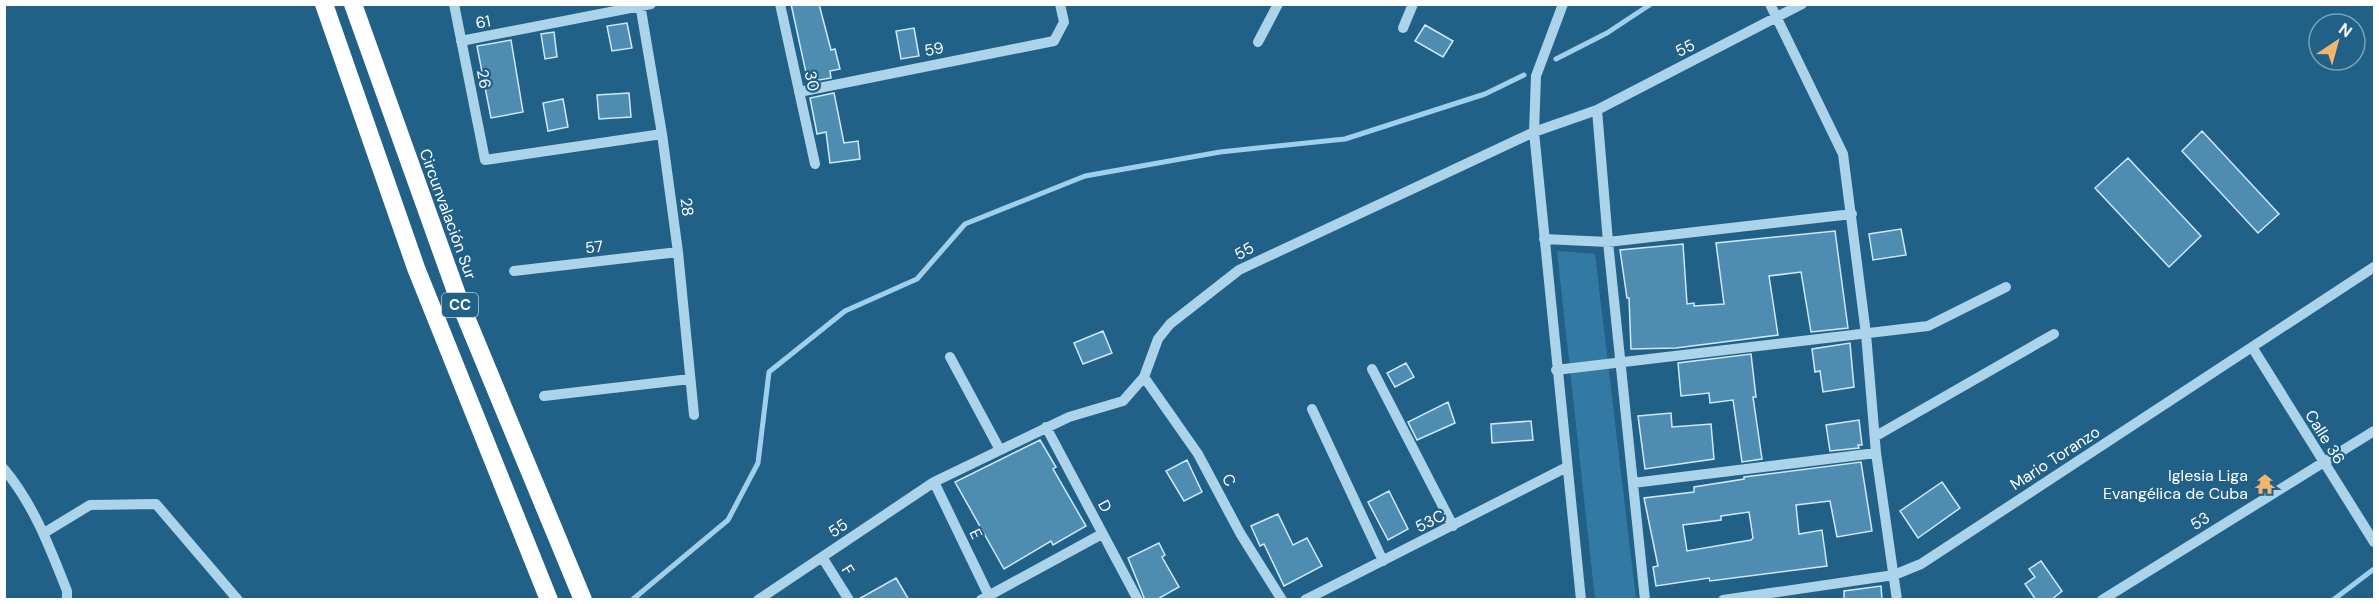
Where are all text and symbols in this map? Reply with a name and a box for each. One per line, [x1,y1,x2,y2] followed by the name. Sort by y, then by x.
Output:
[474,10,492,34] street label: 61
[2307,12,2367,72] north arrow
[2335,18,2356,42] text: N
[1672,34,1698,62] street label: 55
[922,37,946,61] street label: 59
[472,68,496,90] street label: 26
[800,69,824,93] street label: 30
[415,146,481,282] street label: Circunvalación Sur
[675,196,699,218] street label: 28
[584,235,604,259] street label: 57
[1230,237,1258,265] street label: 55
[442,293,478,317] road number: CC
[2300,406,2350,468] street label: Calle 36
[2006,421,2104,495] street label: Mario Toranzo
[2103,465,2248,504] place label: Iglesia Liga Evangélica de Cuba
[1217,470,1241,490] street label: C
[2253,472,2277,496] temple icon: Iglesia Liga Evangélica de Cuba
[1093,496,1117,516] street label: D
[1412,505,1448,537] street label: 53C
[2186,507,2214,535] street label: 53
[824,514,852,542] street label: 55
[965,525,987,543] street label: E
[837,561,859,580] street label: F

